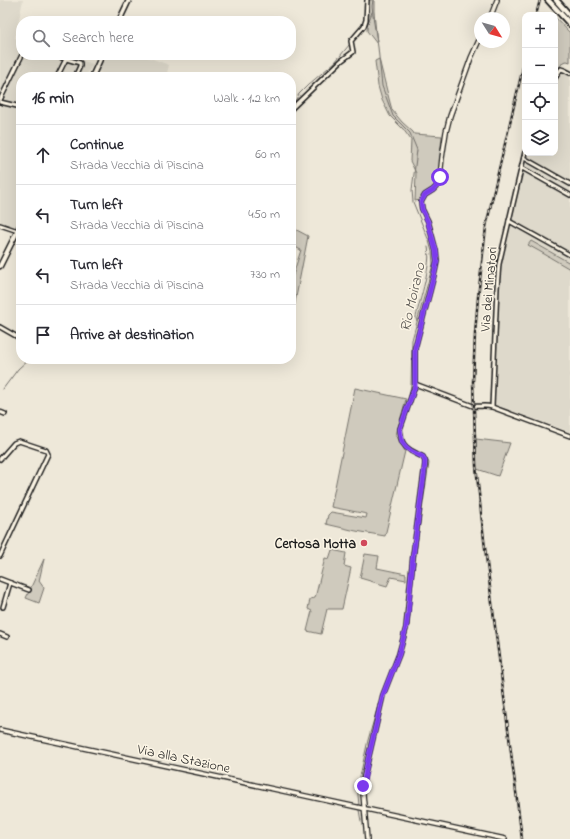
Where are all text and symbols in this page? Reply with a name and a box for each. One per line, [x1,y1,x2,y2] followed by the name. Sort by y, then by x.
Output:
[474,12,510,48] north arrow
[522,12,558,156] map controls
[522,12,558,48] button: +
[16,16,296,60] search box
[30,27,52,49] icon: search
[62,27,134,49] text: Search here
[522,48,558,84] button: −
[522,84,558,120] button: locate
[32,86,74,111] text: 16 min
[213,89,280,108] text: Walk · 1.2 km
[522,120,558,156] button: layers
[70,134,124,156] text: Continue
[32,144,54,166] icon: ahead
[255,145,280,164] text: 60 m
[70,156,204,175] text: Strada Vecchia di Piscina
[431,168,449,186] route start
[70,194,123,216] text: Turn left
[32,204,54,226] icon: left
[248,205,280,224] text: 450 m
[70,216,204,235] text: Strada Vecchia di Piscina
[475,246,504,334] street label: Via dei Minatori
[70,254,123,276] text: Turn left
[394,259,432,334] water label: Rio Moirano
[32,264,54,286] icon: left
[250,265,280,284] text: 730 m
[70,276,204,295] text: Strada Vecchia di Piscina
[32,324,54,346] icon: arrive
[70,324,194,346] text: Arrive at destination
[275,534,356,555] place label: Certosa Motta
[359,538,369,548] marker: Certosa Motta
[134,739,233,780] street label: Via alla Stazione
[354,777,372,795] route end

